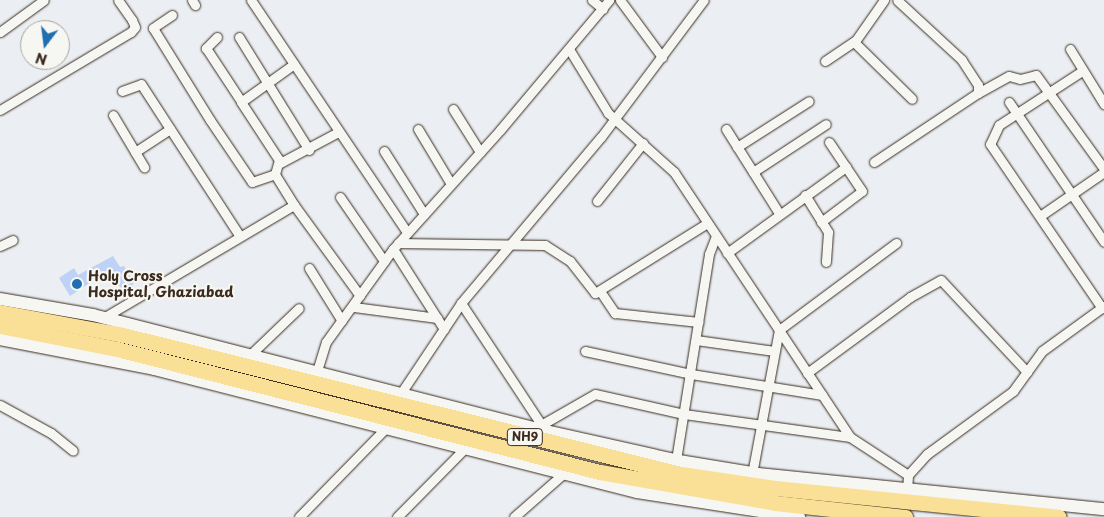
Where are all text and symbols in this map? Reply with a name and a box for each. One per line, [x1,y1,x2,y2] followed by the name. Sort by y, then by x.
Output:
[20,20,70,70] north arrow
[33,47,49,71] text: N
[88,268,233,300] place label: Holy Cross Hospital, Ghaziabad
[70,277,84,291] marker: Holy Cross Hospital, Ghaziabad
[506,428,544,447] road number: NH9

